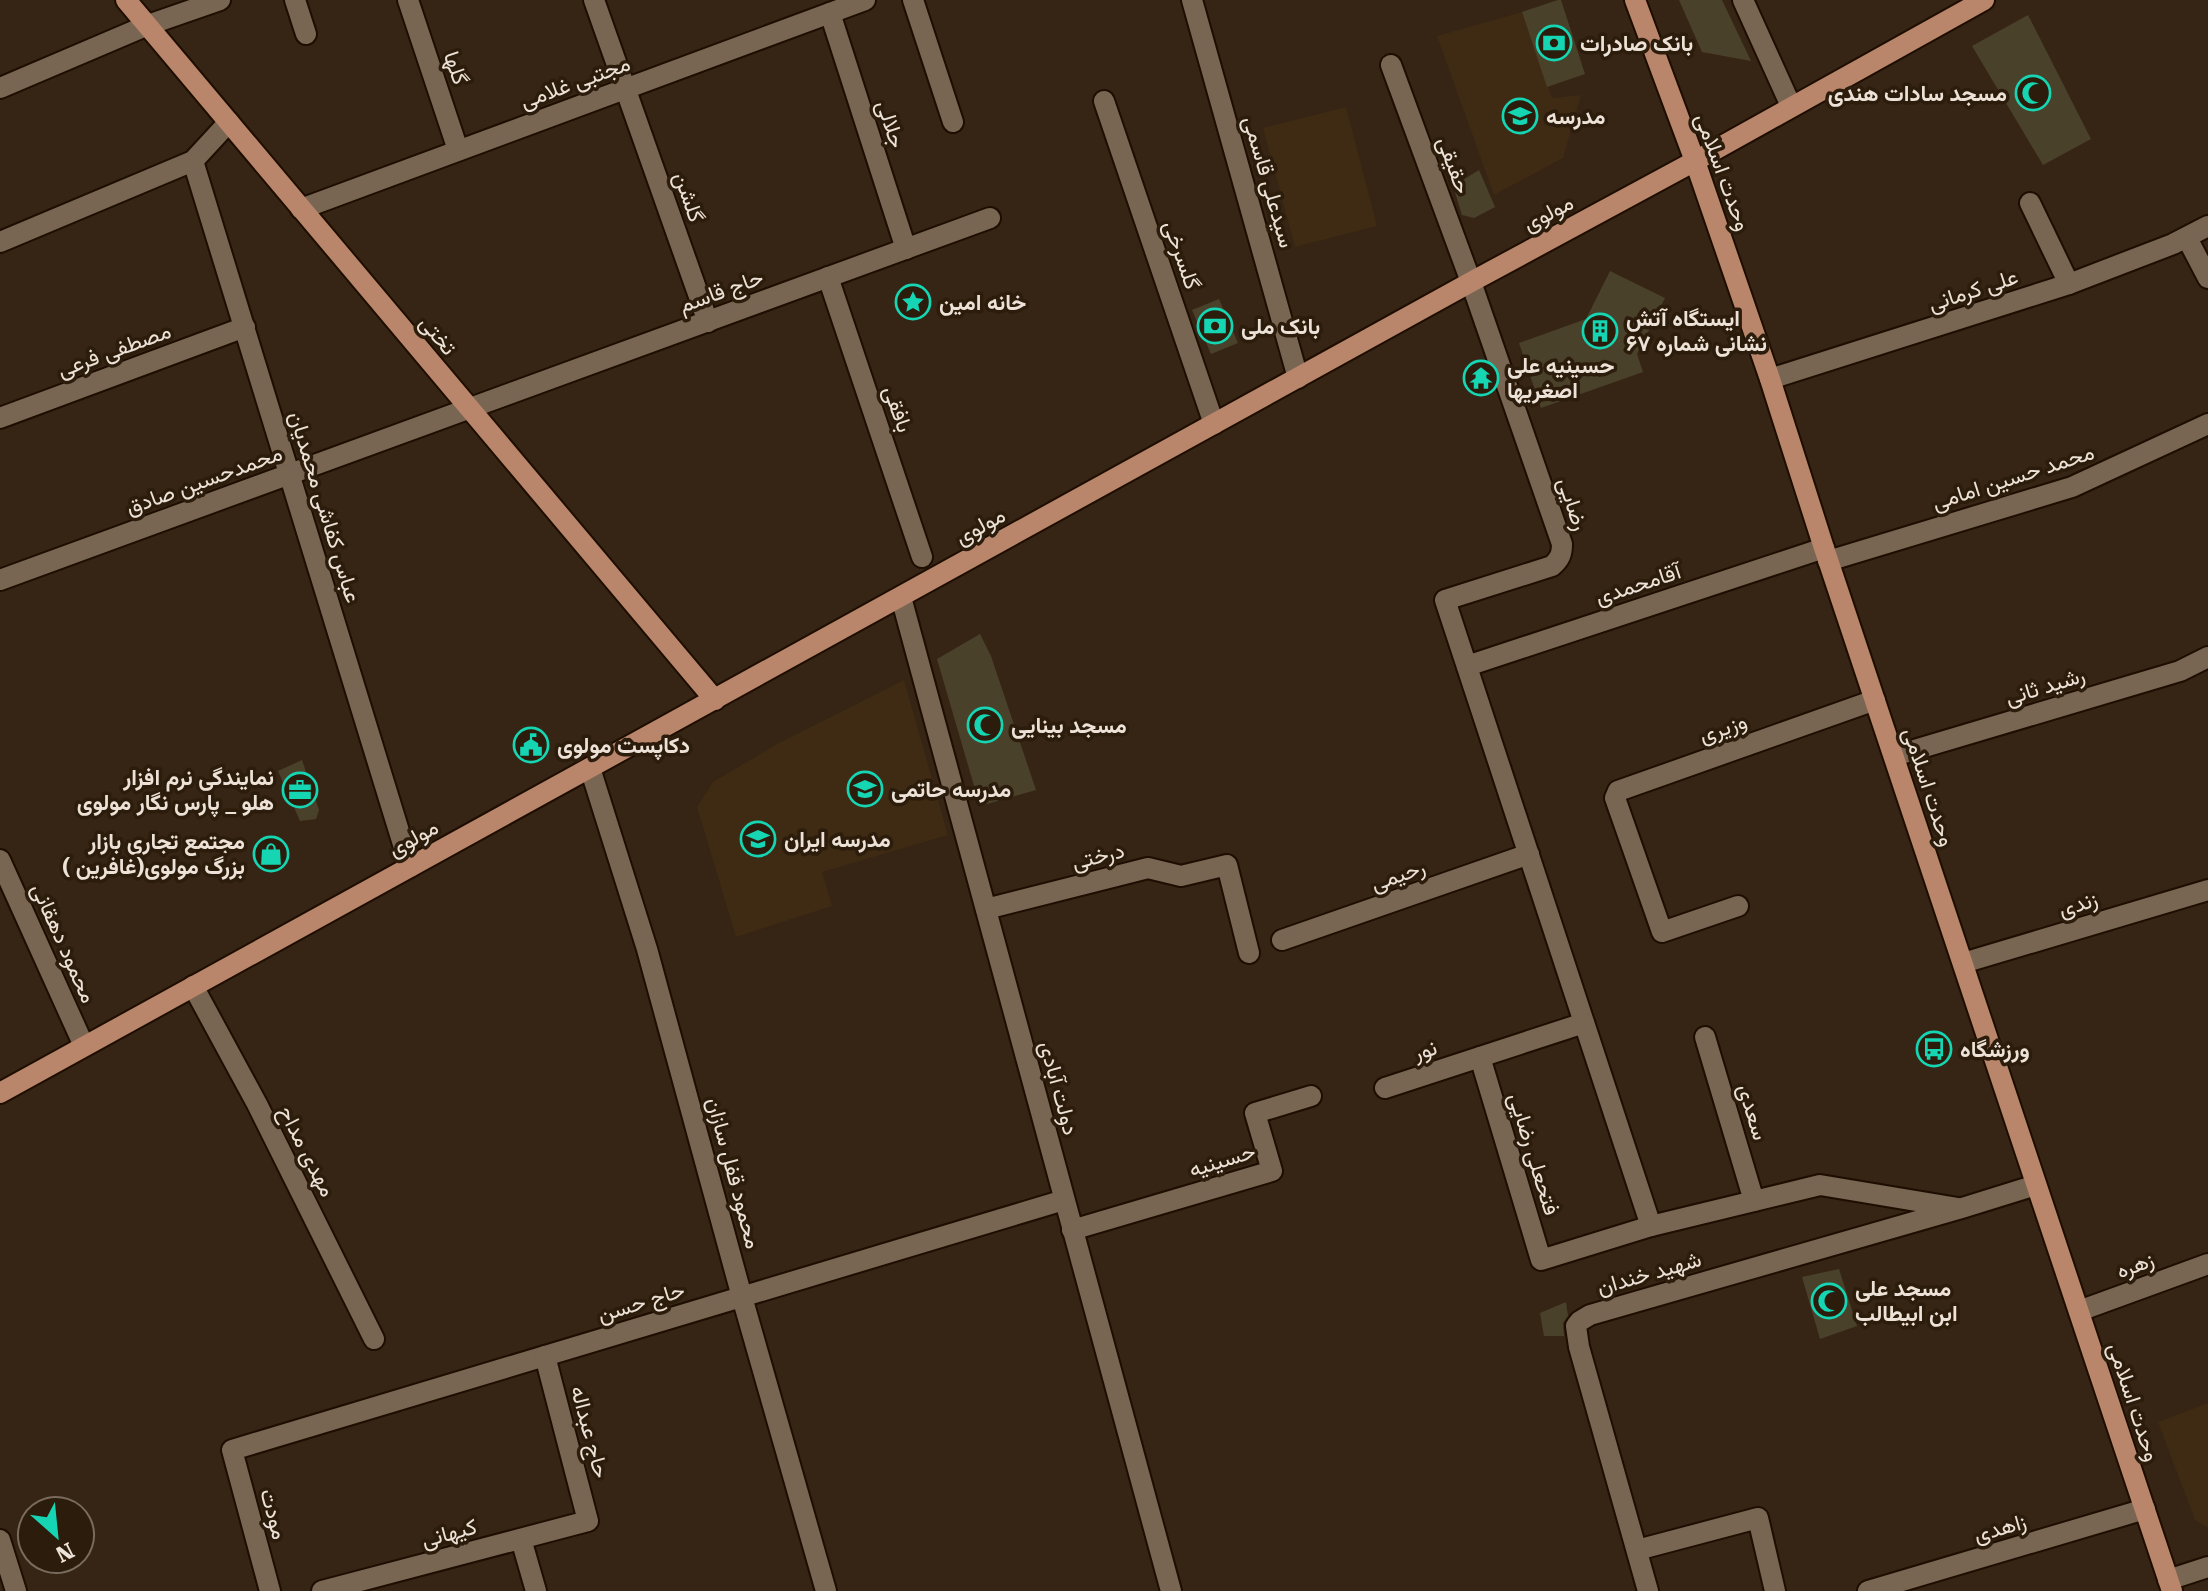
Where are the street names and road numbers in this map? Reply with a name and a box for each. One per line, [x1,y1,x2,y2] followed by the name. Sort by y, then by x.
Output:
[438,48,473,88] street label: گلها
[517,51,634,114] street label: مجتبی غلامی
[871,97,910,151] street label: جلالی
[1689,110,1756,234] street label: وحدت اسلامی
[1237,113,1300,251] street label: سیدعلی قاسمی
[1431,133,1476,197] street label: حقیقی
[668,169,709,226] street label: گلشن
[1519,189,1578,237] street label: مولوی
[1158,217,1205,293] street label: گلسرخی
[675,264,767,320] street label: حاج قاسم
[1925,264,2021,317] street label: علی کرمانی
[414,310,462,361] street label: تختی
[54,318,174,383] street label: مصطفی فرعی
[877,382,918,436] street label: بافقی
[283,408,366,606] street label: عباس کفاشی محمدیان
[1929,439,2098,516] street label: محمد حسین امامی
[122,440,286,521] street label: محمدحسین صادق
[1552,474,1593,534] street label: رضایی
[951,502,1010,551] street label: مولوی
[1592,558,1686,610] street label: آقامحمدی
[2002,662,2088,711] street label: رشید ثانی
[1696,708,1751,749] street label: وزیری
[1897,725,1960,850] street label: وحدت اسلامی
[384,814,443,863] street label: مولوی
[1069,837,1127,876] street label: درختی
[1368,854,1429,897] street label: رحیمی
[26,879,102,1007] street label: محمود دهقانی
[2055,886,2101,923] street label: زندی
[1409,1034,1440,1067] street label: نور
[1034,1038,1084,1138] street label: دولت آبادی
[1732,1081,1773,1143] street label: سعدی
[1503,1090,1564,1218] street label: فتحعلی رضایی
[701,1095,766,1252] street label: محمود قفل سازان
[272,1101,341,1202] street label: مهدی مداح
[1186,1138,1258,1182] street label: حسینیه
[1594,1246,1704,1301] street label: شهید خندان
[2113,1247,2158,1284] street label: زهره
[594,1277,688,1329] street label: حاج حسن
[2102,1340,2165,1465] street label: وحدت اسلامی
[564,1383,614,1481] street label: حاج عبداله
[254,1486,293,1542] street label: مودت
[1971,1509,2030,1548] street label: زاهدی
[419,1514,480,1553] street label: کیهانی

